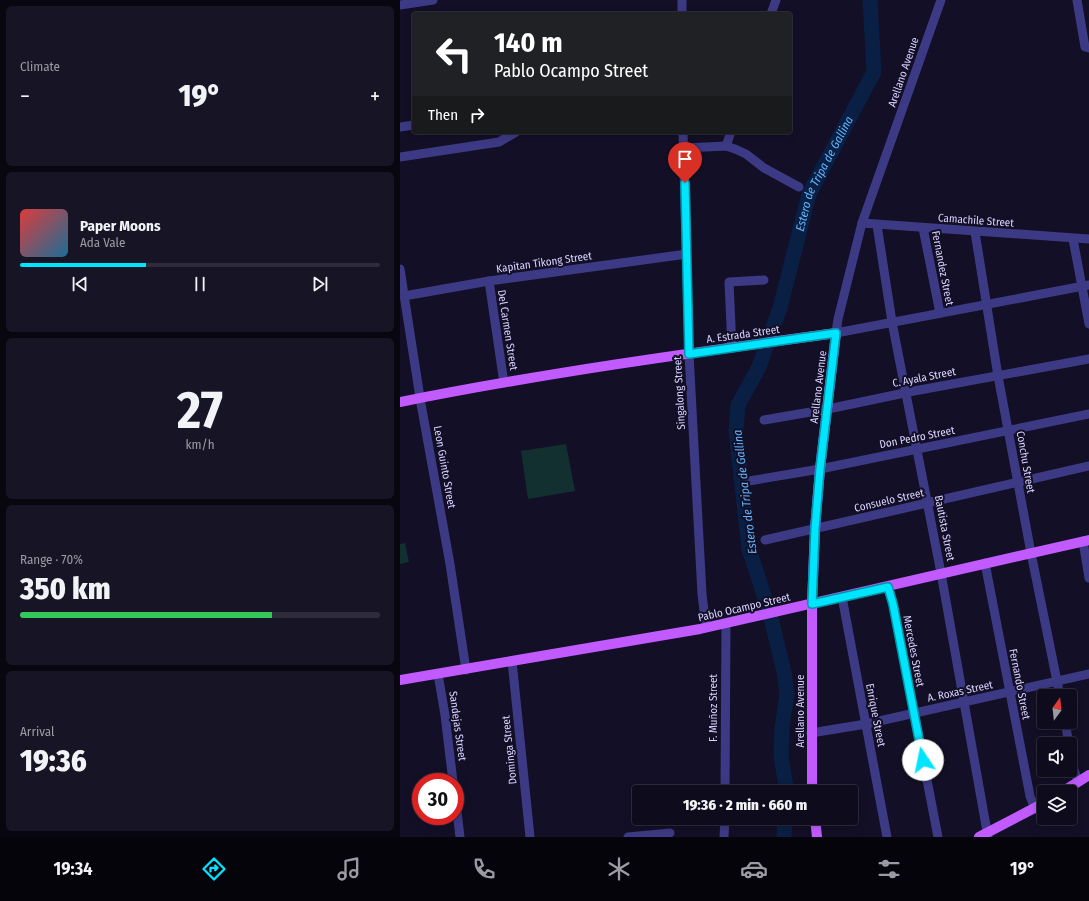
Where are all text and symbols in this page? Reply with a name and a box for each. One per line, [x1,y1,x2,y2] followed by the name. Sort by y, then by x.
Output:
[494,26,563,59] text: 140 m
[428,28,480,80] icon: left
[885,35,922,109] street label: Arellano Avenue
[20,59,60,74] text: Climate
[494,60,648,82] text: Pablo Ocampo Street
[179,78,221,114] text: 19°
[20,83,30,110] text: −
[370,83,380,110] text: +
[466,104,488,126] icon: right
[428,106,458,124] text: Then
[793,114,856,233] water label: Estero de Tripa de Gallina
[668,142,702,183] pin
[674,148,696,170] icon: arrive
[938,211,1015,230] street label: Camachile Street
[80,217,161,235] text: Paper Moons
[929,230,956,307] street label: Fernandez Street
[80,235,125,250] text: Ada Vale
[495,249,593,276] street label: Kapitan Tikong Street
[69,273,91,295] icon: previous
[189,273,211,295] icon: pause
[309,273,331,295] icon: next
[495,289,520,372] street label: Del Carmen Street
[706,323,781,346] street label: A. Estrada Street
[808,350,829,424] street label: Arellano Avenue
[671,356,688,430] street label: Singalong Street
[891,365,957,390] street label: C. Ayala Street
[177,379,223,442] text: 27
[878,424,956,451] street label: Don Pedro Street
[431,425,458,510] street label: Leon Guinto Street
[730,429,760,555] water label: Estero de Tripa de Gallina
[1014,430,1037,495] street label: Conchu Street
[186,437,215,452] text: km/h
[853,486,926,515] street label: Consuelo Street
[932,494,957,562] street label: Bautista Street
[20,552,83,567] text: Range · 70%
[20,571,111,607] text: 350 km
[697,590,792,624] street label: Pablo Ocampo Street
[900,614,927,688] street label: Mercedes Street
[1006,648,1033,721] street label: Fernando Street
[707,674,720,742] street label: F. Muñoz Street
[794,674,807,748] street label: Arellano Avenue
[926,678,994,705] street label: A. Roxas Street
[863,682,888,748] street label: Enrique Street
[1037,689,1077,729] north arrow
[1037,689,1077,825] map controls
[446,690,469,762] street label: Sandejas Street
[499,714,520,785] street label: Dominga Street
[20,724,54,739] text: Arrival
[1037,737,1077,777] button: sound
[902,739,944,781] position arrow
[20,743,87,779] text: 19:36
[412,773,464,825] speed limit sign: 30
[1037,785,1077,825] button: layers
[683,796,807,814] text: 19:36 · 2 min · 660 m
[200,855,228,883] icon: directions
[335,855,363,883] icon: music
[470,855,498,883] icon: phone
[605,855,633,883] icon: climate
[740,855,768,883] icon: car
[875,855,903,883] icon: filters
[54,858,93,880] text: 19:34
[1010,858,1035,880] text: 19°

